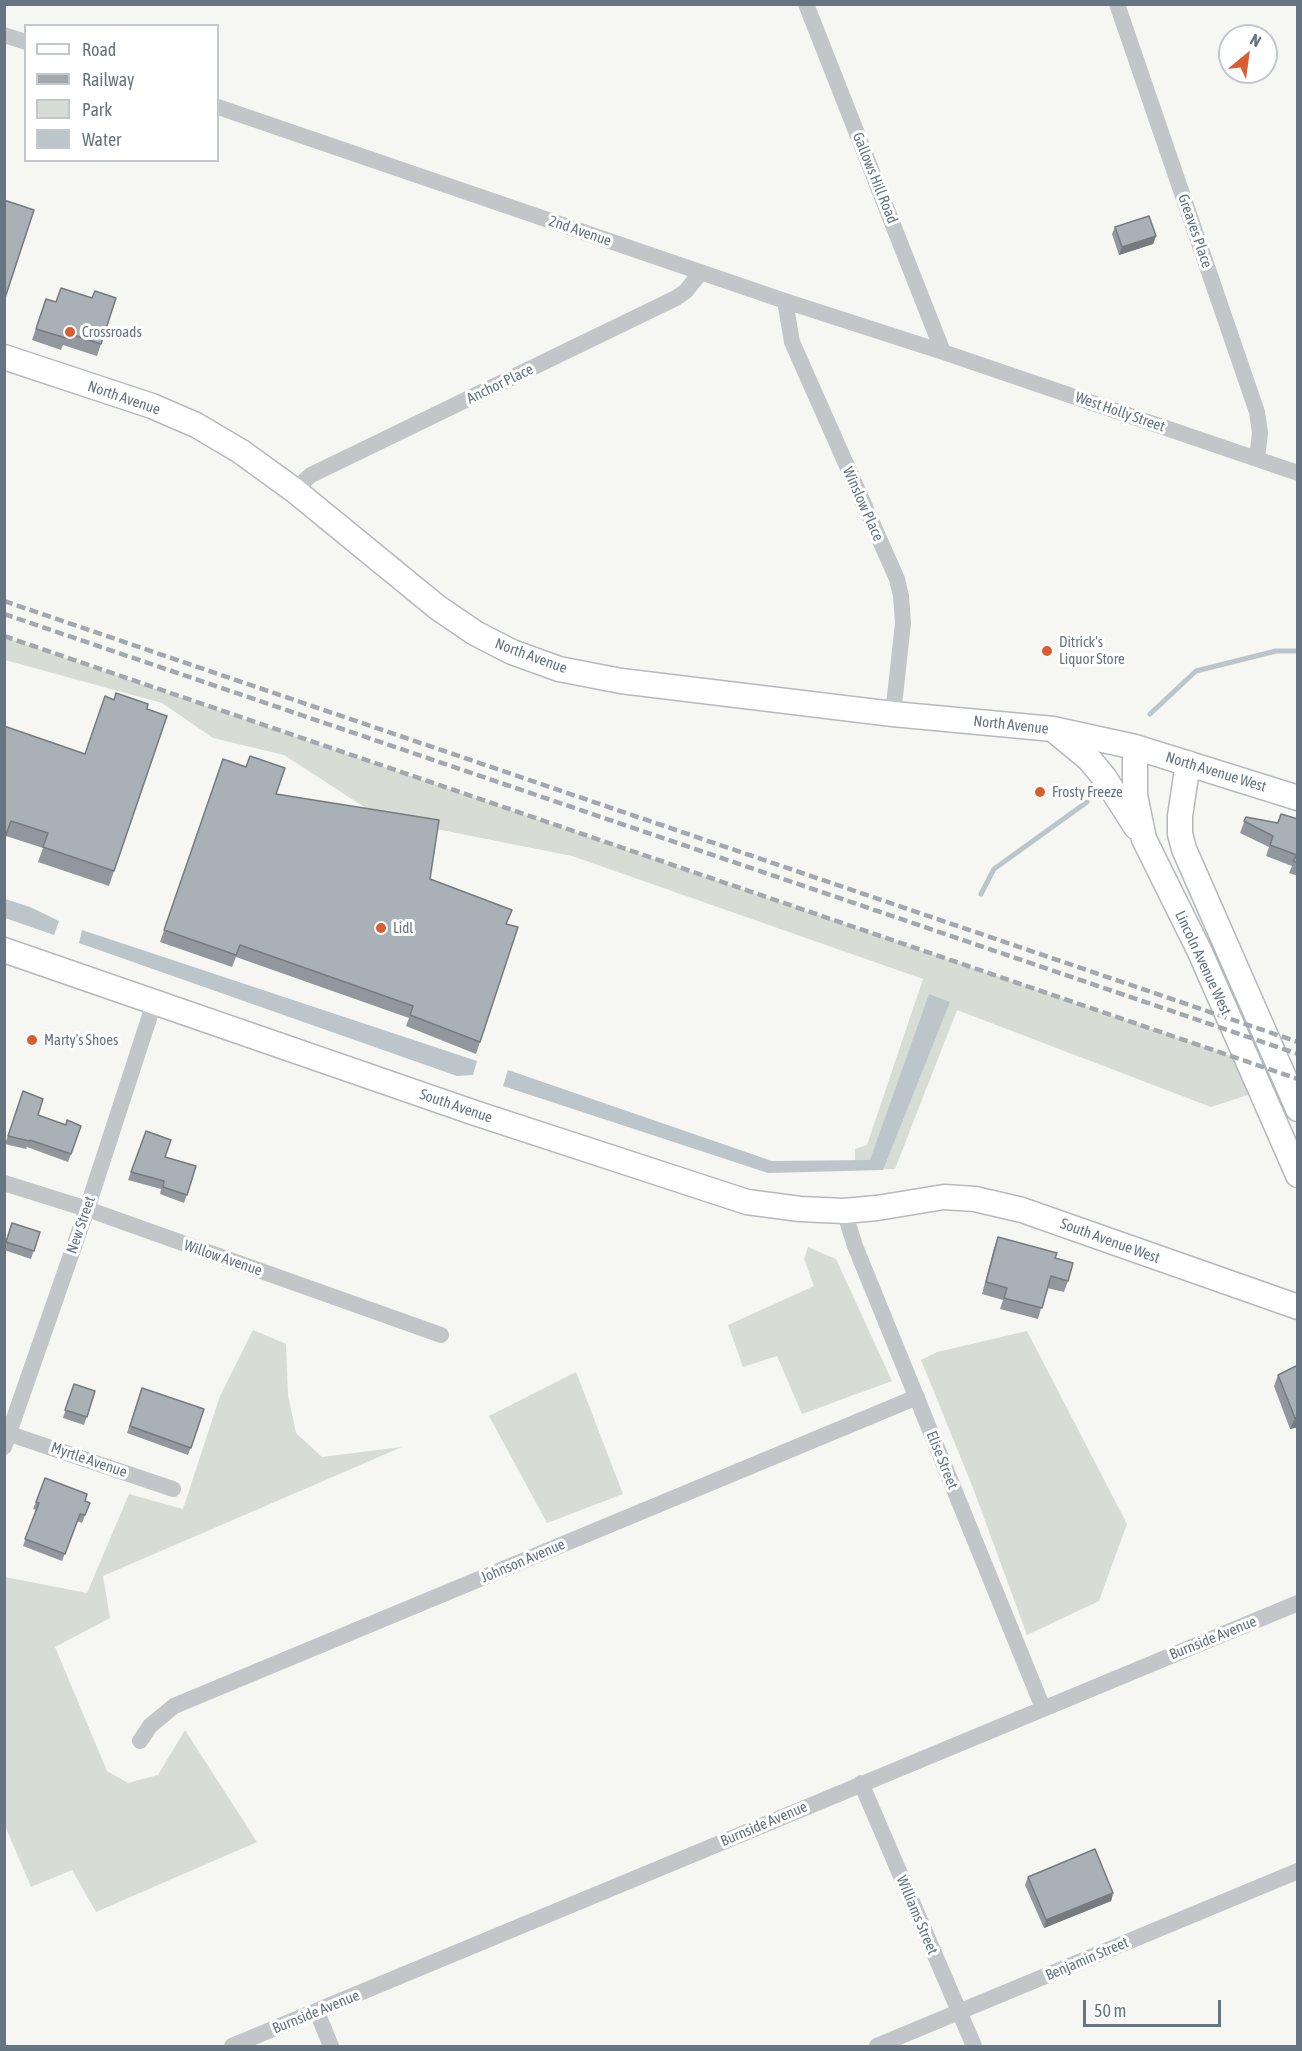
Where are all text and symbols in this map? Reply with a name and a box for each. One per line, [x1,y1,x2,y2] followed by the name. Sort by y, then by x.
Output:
[24,24,219,162] legend
[1218,24,1278,84] north arrow
[1247,30,1264,50] text: N
[82,39,116,60] text: Road
[82,69,134,90] text: Railway
[82,99,112,120] text: Park
[82,129,121,150] text: Water
[849,130,901,226] street label: Gallows Hill Road
[1174,192,1216,270] street label: Greaves Place
[546,212,614,250] street label: 2nd Avenue
[82,323,142,341] place label: Crossroads
[63,325,77,339] marker: Crossroads
[464,360,536,408] street label: Anchor Place
[85,377,163,419] street label: North Avenue
[1073,388,1167,436] street label: West Holly Street
[839,464,887,544] street label: Winslow Place
[1059,633,1125,668] place label: Ditrick's Liquor Store
[493,635,569,677] street label: North Avenue
[1040,644,1054,658] marker: Ditrick's Liquor Store
[973,712,1049,738] street label: North Avenue
[1164,748,1268,796] street label: North Avenue West
[1052,783,1123,801] place label: Frosty Freeze
[1033,785,1047,799] marker: Frosty Freeze
[1171,908,1235,1018] street label: Lincoln Avenue West
[393,919,413,937] place label: Lidl
[374,921,388,935] marker: Lidl
[44,1031,118,1049] place label: Marty's Shoes
[25,1033,39,1047] marker: Marty's Shoes
[417,1085,495,1127] street label: South Avenue
[63,1194,99,1256] street label: New Street
[1058,1215,1162,1267] street label: South Avenue West
[182,1236,264,1280] street label: Willow Avenue
[922,1428,962,1492] street label: Elise Street
[49,1439,129,1481] street label: Myrtle Avenue
[478,1535,568,1587] street label: Johnson Avenue
[1167,1612,1259,1664] street label: Burnside Avenue
[718,1798,810,1850] street label: Burnside Avenue
[892,1873,942,1957] street label: Williams Street
[1043,1934,1131,1984] street label: Benjamin Street
[270,1986,362,2038] street label: Burnside Avenue
[1086,1988,1224,2026] scale bar
[1094,2000,1126,2021] text: 50 m

